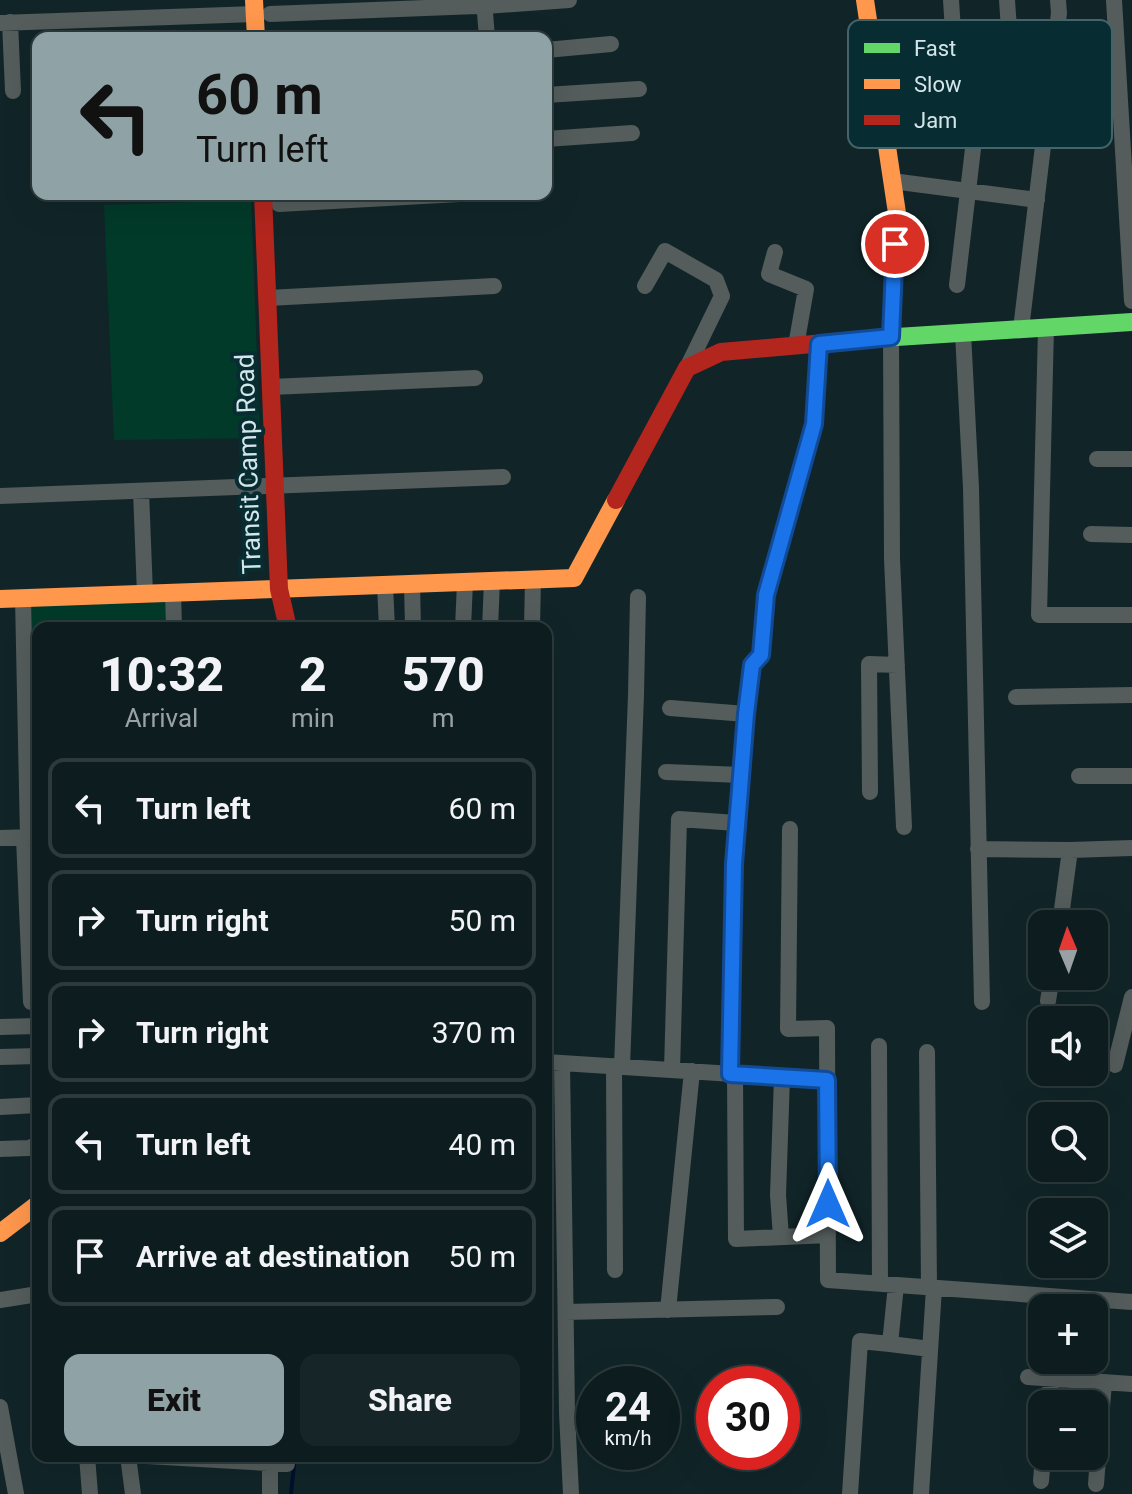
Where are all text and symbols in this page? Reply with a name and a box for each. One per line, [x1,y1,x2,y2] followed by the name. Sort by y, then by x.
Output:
[848,20,1112,148] legend
[914,36,956,61] text: Fast
[196,62,323,128] text: 60 m
[64,64,168,168] icon: left
[914,72,962,97] text: Slow
[914,108,957,133] text: Jam
[196,129,329,171] text: Turn left
[861,210,929,278] pin
[873,222,917,266] icon: arrive
[229,353,267,575] street label: Transit Camp Road
[99,646,224,703] text: 10:32
[299,646,327,703] text: 2
[402,646,485,703] text: 570
[125,703,198,733] text: Arrival
[291,703,335,733] text: min
[432,703,455,733] text: m
[68,786,112,830] icon: left
[136,791,251,826] text: Turn left
[449,791,516,826] text: 60 m
[68,898,112,942] icon: right
[136,903,269,938] text: Turn right
[449,903,516,938] text: 50 m
[1028,910,1108,990] north arrow
[1028,910,1108,1470] map controls
[1028,1006,1108,1086] button: sound
[68,1010,112,1054] icon: right
[136,1015,269,1050] text: Turn right
[432,1015,516,1050] text: 370 m
[1028,1102,1108,1182] button: search
[68,1122,112,1166] icon: left
[136,1127,251,1162] text: Turn left
[449,1127,516,1162] text: 40 m
[786,1162,870,1246] position arrow
[1028,1198,1108,1278] button: layers
[68,1234,112,1278] icon: arrive
[136,1239,410,1274] text: Arrive at destination
[449,1239,516,1274] text: 50 m
[1028,1294,1108,1374] button: +
[64,1354,284,1446] button: Exit
[300,1354,520,1446] button: Share
[696,1366,800,1470] speed limit sign: 30
[605,1384,651,1431] text: 24
[1028,1390,1108,1470] button: −
[605,1426,651,1450] text: km/h

